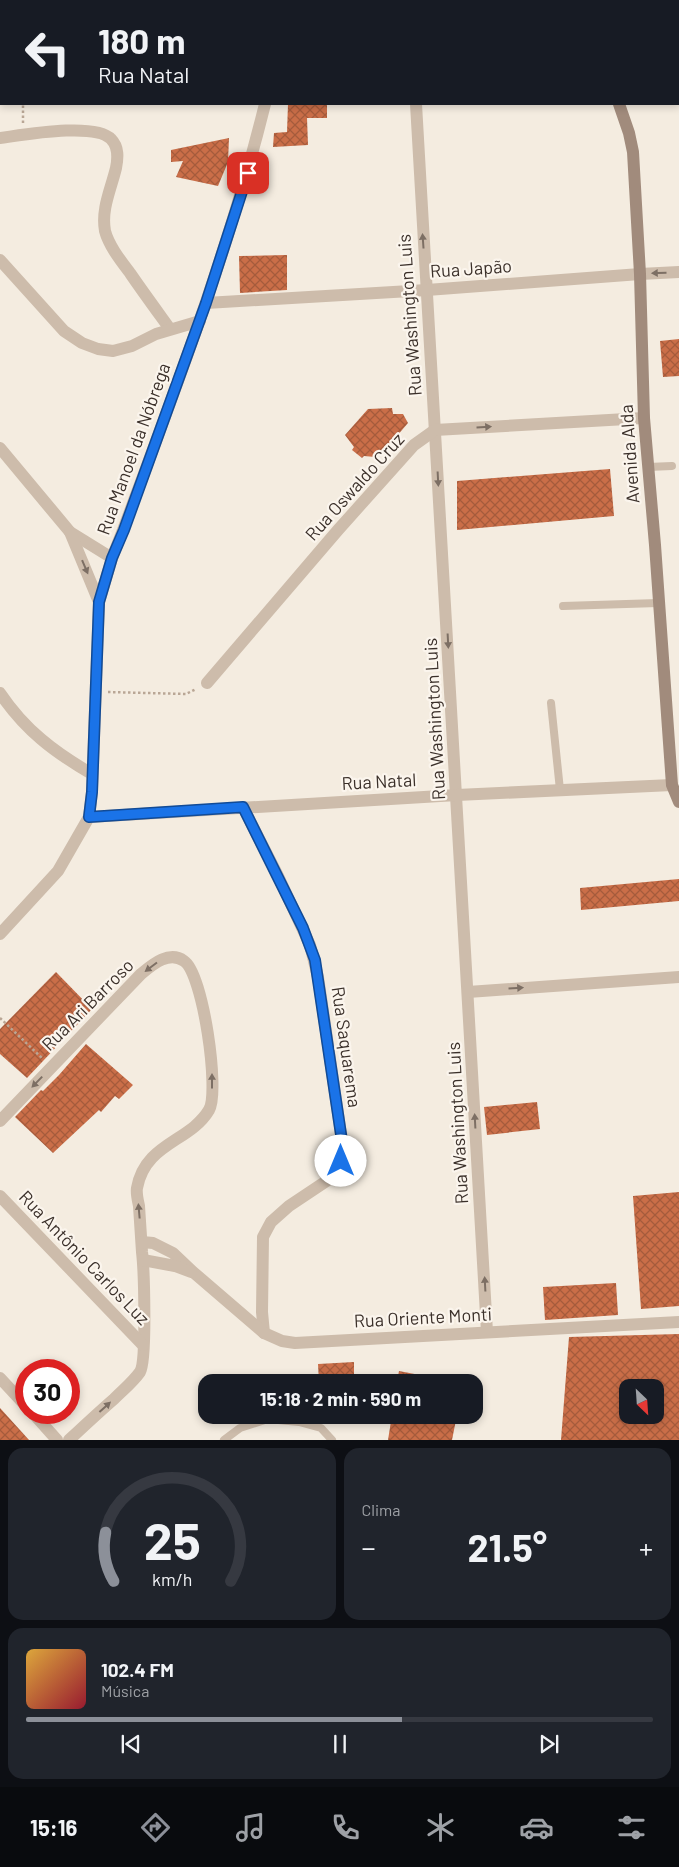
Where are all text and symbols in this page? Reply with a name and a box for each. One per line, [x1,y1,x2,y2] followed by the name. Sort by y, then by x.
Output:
[98,19,186,61] text: 180 m
[15,20,80,85] icon: left
[98,61,189,87] text: Rua Natal
[227,152,269,194] pin
[234,159,262,187] icon: arrive
[392,233,426,397] street label: Rua Washington Luis
[419,233,427,249] one-way arrow
[429,254,513,282] street label: Rua Japão
[651,269,667,277] one-way arrow
[92,360,174,538] street label: Rua Manoel da Nóbrega
[615,404,643,504] street label: Avenida Alda
[476,423,492,431] one-way arrow
[300,428,408,545] street label: Rua Oswaldo Cruz
[435,471,443,487] one-way arrow
[81,560,89,575] one-way arrow
[444,634,452,650] one-way arrow
[419,637,449,801] street label: Rua Washington Luis
[341,768,417,794] street label: Rua Natal
[37,954,138,1055] street label: Rua Ari Barroso
[144,962,158,972] one-way arrow
[509,984,525,992] one-way arrow
[328,985,366,1109] street label: Rua Saquarema
[442,1041,472,1205] street label: Rua Washington Luis
[208,1073,216,1089] one-way arrow
[31,1076,43,1088] one-way arrow
[471,1113,479,1129] one-way arrow
[314,1134,366,1186] position arrow
[15,1186,155,1329] street label: Rua Antônio Carlos Luz
[135,1203,143,1219] one-way arrow
[480,1275,488,1291] one-way arrow
[353,1302,492,1332] street label: Rua Oriente Monti
[15,1359,80,1424] speed limit sign: 30
[619,1379,664,1424] north arrow
[619,1379,664,1424] map controls
[260,1387,421,1410] text: 15:18 · 2 min · 590 m
[99,1401,111,1413] one-way arrow
[362,1500,400,1519] text: Clima
[143,1508,200,1570] text: 25
[467,1524,547,1570] text: 21.5°
[362,1530,376,1564] text: −
[639,1530,653,1564] text: +
[152,1568,192,1590] text: km/h
[101,1658,174,1681] text: 102.4 FM
[101,1681,149,1700] text: Música
[117,1730,145,1758] icon: previous
[326,1730,354,1758] icon: pause
[535,1730,563,1758] icon: next
[138,1810,173,1845] icon: directions
[233,1810,268,1845] icon: music
[328,1810,363,1845] icon: phone
[423,1810,458,1845] icon: climate
[519,1810,554,1845] icon: car
[614,1810,649,1845] icon: filters
[30,1814,77,1840] text: 15:16

